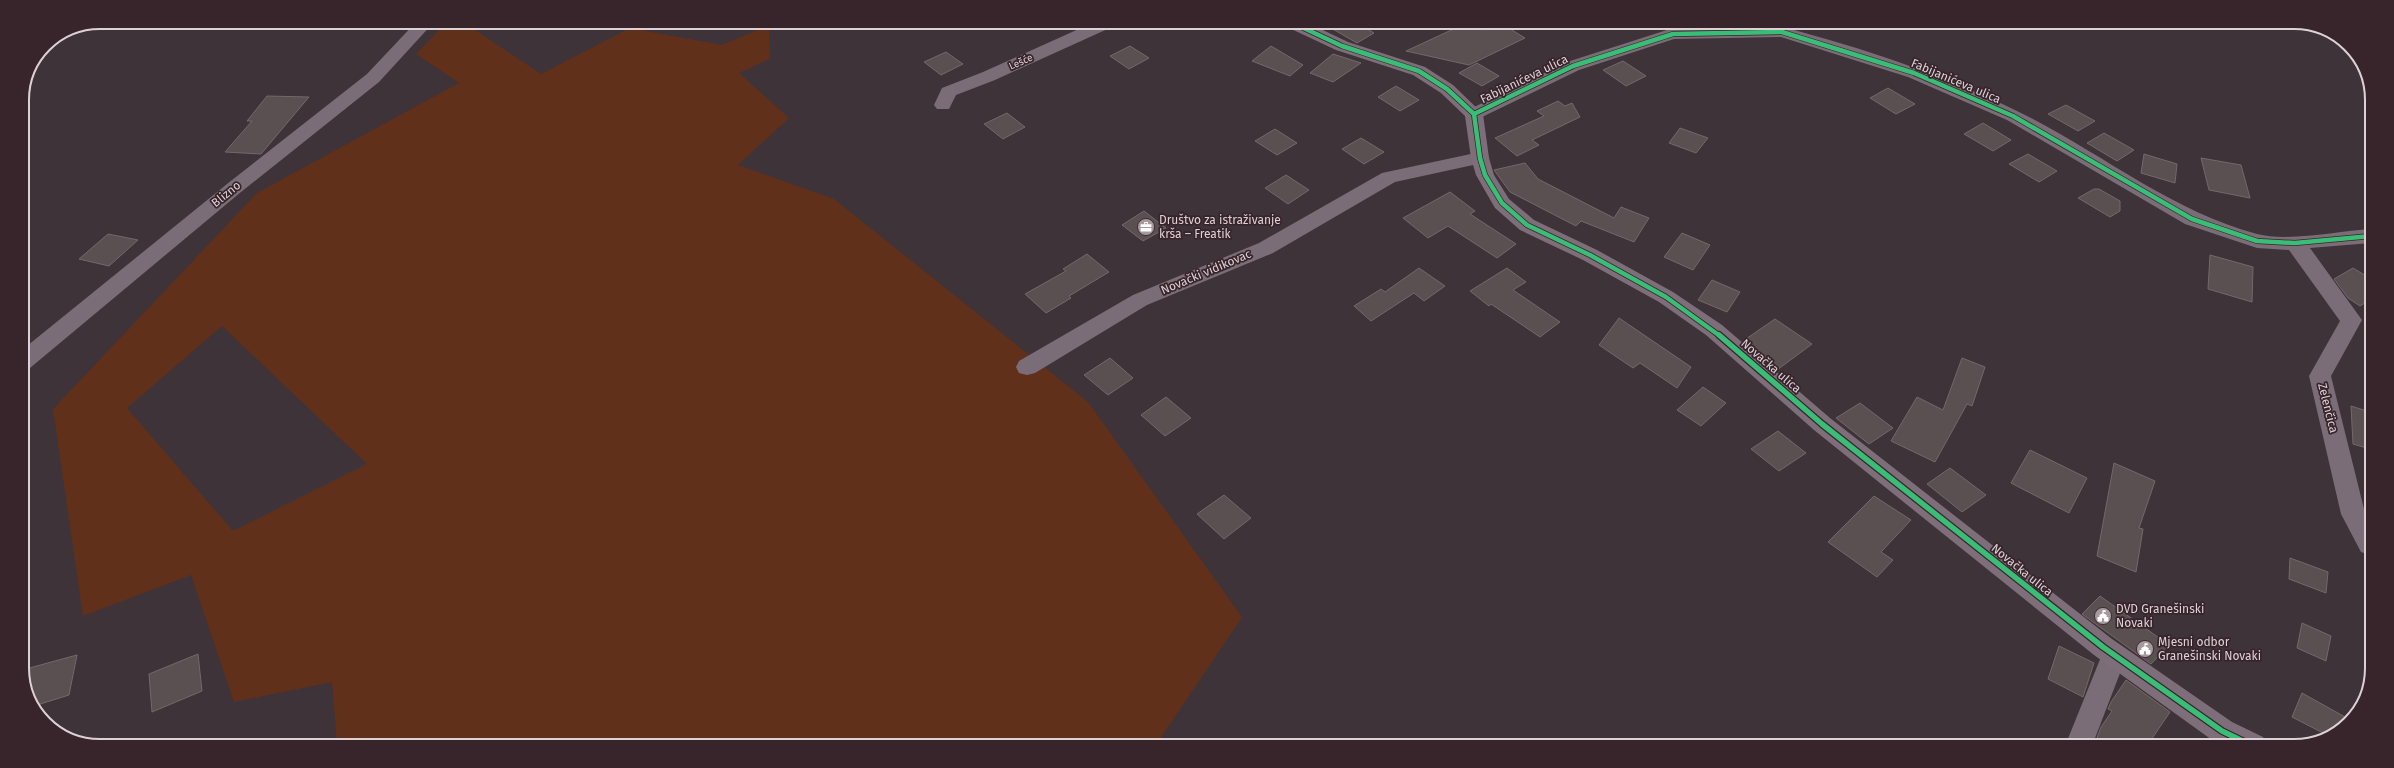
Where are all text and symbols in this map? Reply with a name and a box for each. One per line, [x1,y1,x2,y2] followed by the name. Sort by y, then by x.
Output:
[1007,51,1035,73] street label: Lešće
[1478,52,1570,106] street label: Fabijanićeva ulica
[1909,56,2003,106] street label: Fabijanićeva ulica
[209,178,243,210] street label: Blizno
[1159,213,1281,241] place label: Društvo za istraživanje krša – Freatik
[1136,217,1156,237] office icon: Društvo za istraživanje krša – Freatik
[1159,247,1253,297] street label: Novački vidikovac
[1738,336,1804,396] street label: Novačka ulica
[2315,382,2341,434] street label: Zelenčica
[1989,541,2055,599] street label: Novačka ulica
[2116,602,2204,630] place label: DVD Granešinski Novaki
[2093,606,2113,626] public building icon: DVD Granešinski Novaki
[2158,635,2261,663] place label: Mjesni odbor Granešinski Novaki
[2135,639,2155,659] public building icon: Mjesni odbor Granešinski Novaki

